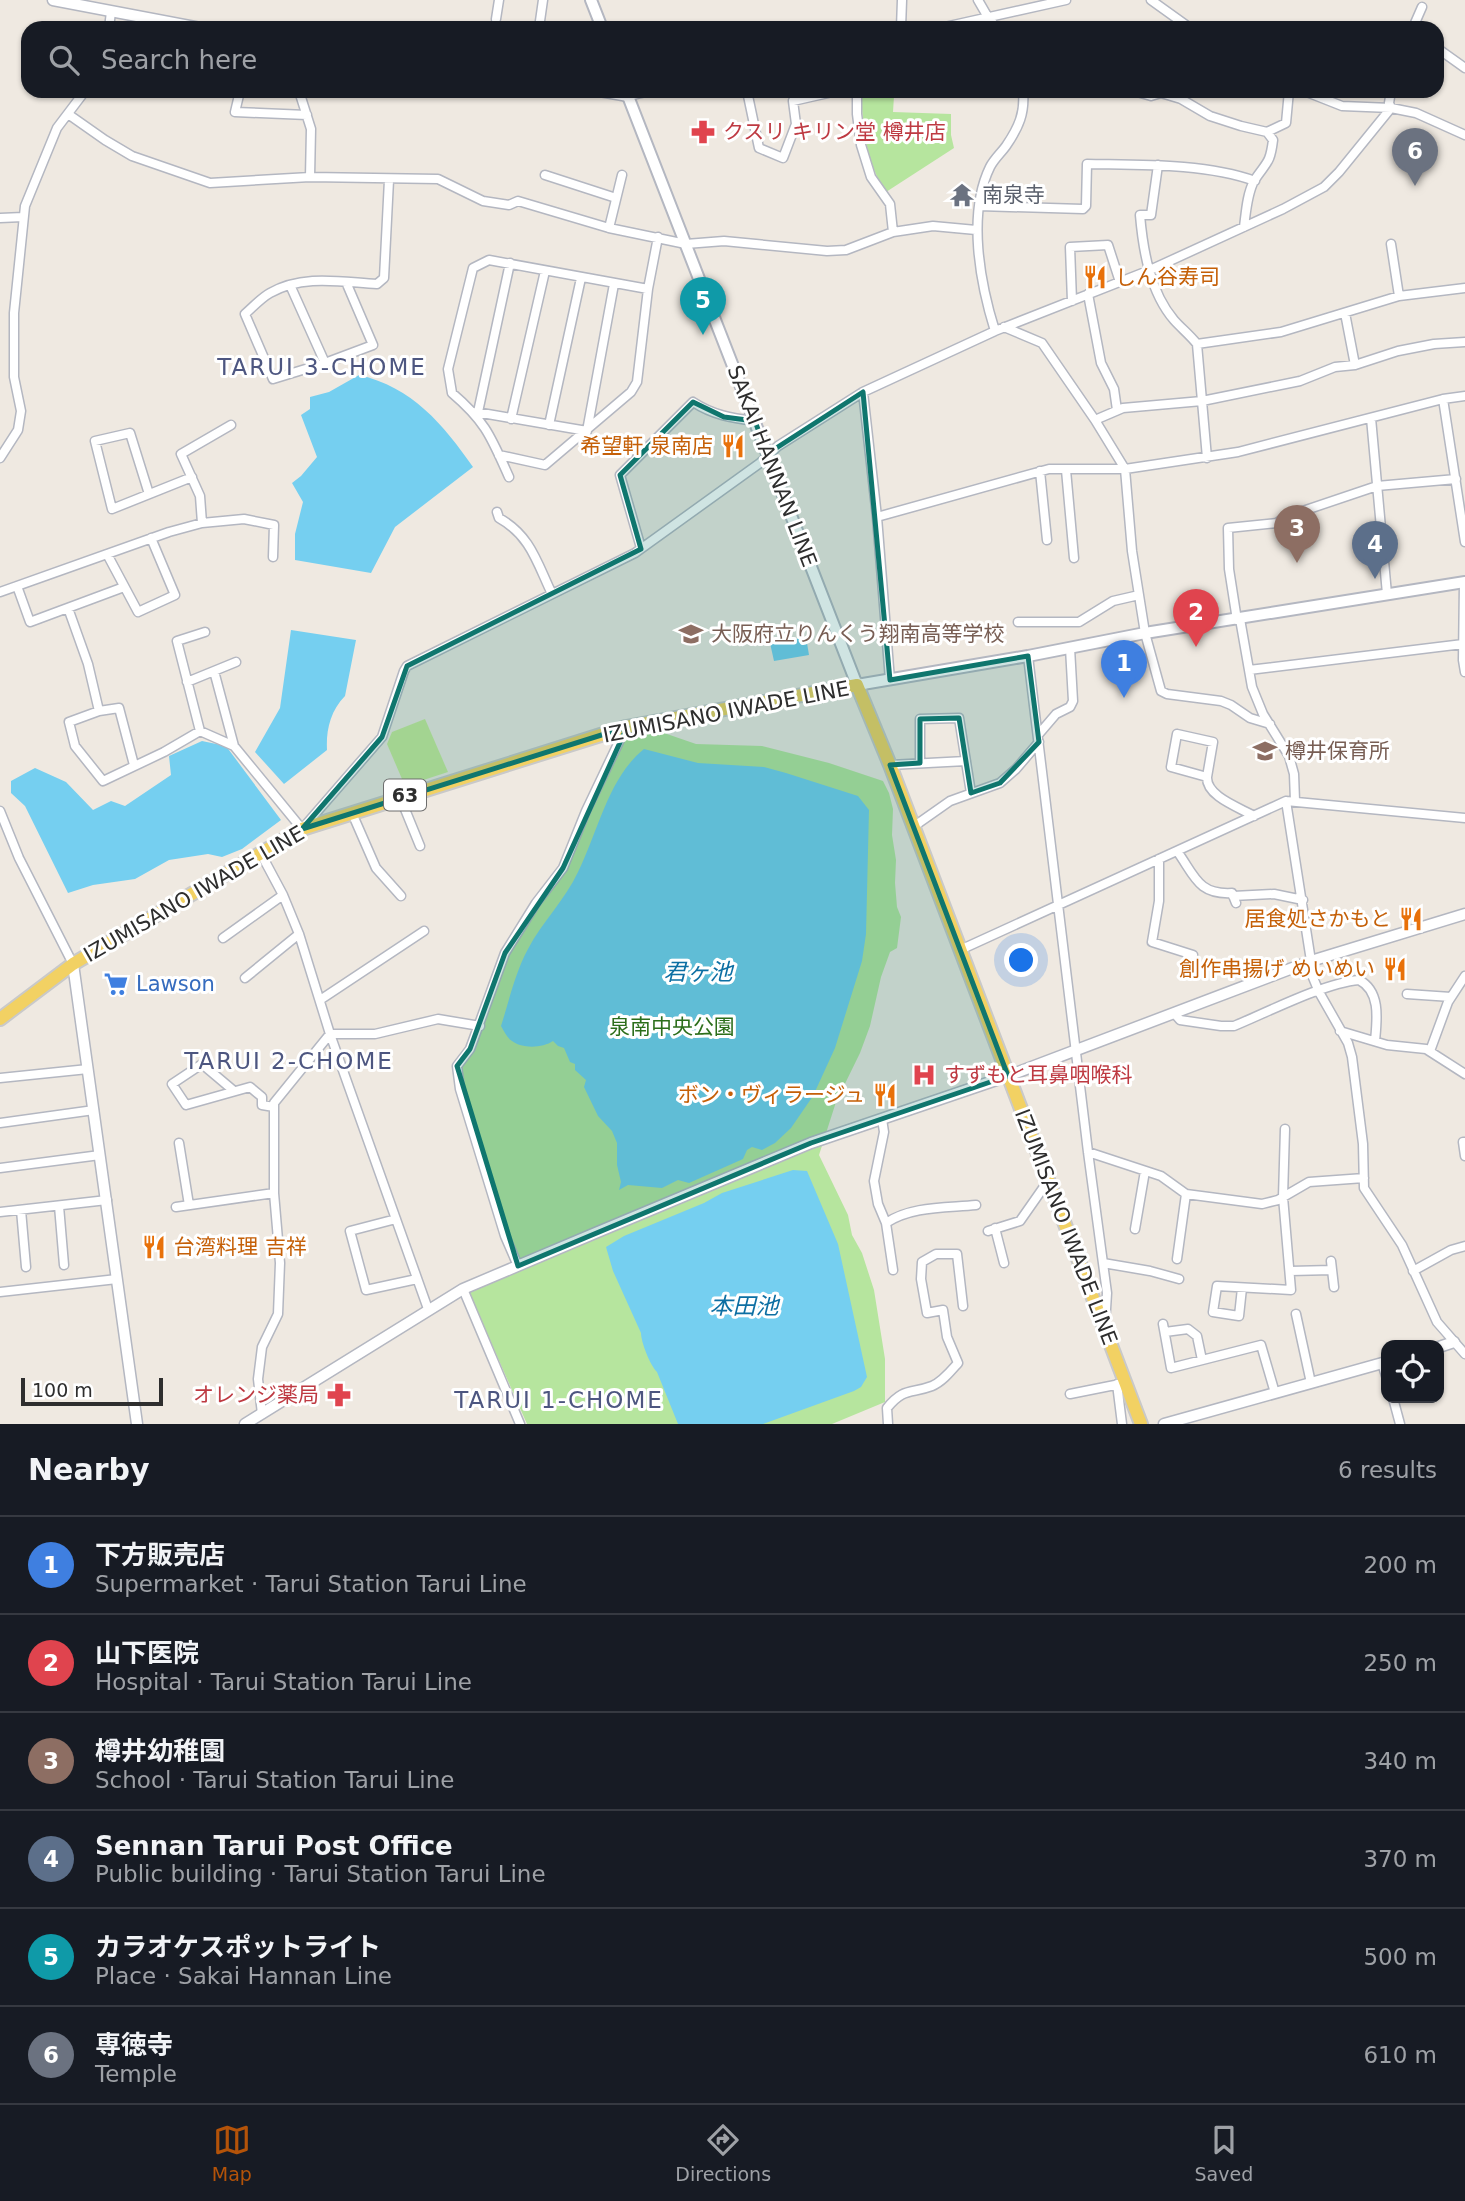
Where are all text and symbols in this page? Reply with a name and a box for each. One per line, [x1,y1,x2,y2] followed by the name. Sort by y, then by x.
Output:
[21,21,1444,98] search box
[45,41,83,79] icon: search
[101,45,257,75] text: Search here
[689,118,717,146] pharmacy icon: クスリ キリン堂 樽井店
[723,120,946,144] place label: クスリ キリン堂 樽井店
[1392,128,1438,186] pin: 6
[948,181,976,209] temple icon: 南泉寺
[982,183,1045,207] place label: 南泉寺
[1081,263,1109,291] restaurant icon: しん谷寿司
[1115,265,1220,289] place label: しん谷寿司
[680,277,726,335] pin: 5
[216,354,427,380] district label: TARUI 3-CHOME
[722,362,822,570] street label: SAKAI HANNAN LINE
[719,432,747,460] restaurant icon: 希望軒 泉南店
[580,434,713,458] place label: 希望軒 泉南店
[1274,505,1320,563] pin: 3
[1352,521,1398,579] pin: 4
[1173,589,1219,647] pin: 2
[677,620,705,648] school or university icon: 大阪府立りんくう翔南高等学校
[711,622,1005,646] place label: 大阪府立りんくう翔南高等学校
[1101,640,1147,698] pin: 1
[601,676,851,748] street label: IZUMISANO IWADE LINE
[1251,737,1279,765] school or university icon: 樽井保育所
[1285,739,1390,763] place label: 樽井保育所
[384,780,426,810] road number: 63
[80,821,308,967] street label: IZUMISANO IWADE LINE
[1397,905,1425,933] restaurant icon: 居食処さかもと
[1244,907,1391,931] place label: 居食処さかもと
[1004,943,1038,977] your location
[1381,955,1409,983] restaurant icon: 創作串揚げ めいめい
[1179,957,1375,981] place label: 創作串揚げ めいめい
[664,959,735,985] water label: 君ヶ池
[102,970,130,998] supermarket icon: Lawson
[136,972,215,996] place label: Lawson
[609,1015,735,1039] park label: 泉南中央公園
[183,1048,394,1074] district label: TARUI 2-CHOME
[910,1061,938,1089] hospital icon: すずもと耳鼻咽喉科
[944,1063,1133,1087] place label: すずもと耳鼻咽喉科
[871,1081,899,1109] restaurant icon: ボン・ヴィラージュ
[678,1083,865,1107] place label: ボン・ヴィラージュ
[1010,1106,1122,1348] street label: IZUMISANO IWADE LINE
[140,1233,168,1261] restaurant icon: 台湾料理 吉祥
[174,1235,307,1259] place label: 台湾料理 吉祥
[710,1293,781,1319] water label: 本田池
[1381,1340,1444,1403] map controls
[1381,1340,1444,1403] button: locate
[21,1375,163,1407] scale bar
[32,1379,93,1401] text: 100 m
[325,1381,353,1409] pharmacy icon: オレンジ薬局
[193,1383,319,1407] place label: オレンジ薬局
[453,1387,664,1413] district label: TARUI 1-CHOME
[28,1452,150,1487] text: Nearby
[1338,1457,1437,1483] text: 6 results
[95,1540,225,1570] text: 下方販売店
[43,1552,59,1578] text: 1
[1363,1552,1437,1578] text: 200 m
[95,1571,527,1597] text: Supermarket · Tarui Station Tarui Line
[95,1638,199,1668] text: 山下医院
[43,1650,59,1676] text: 2
[1363,1650,1437,1676] text: 250 m
[95,1669,472,1695] text: Hospital · Tarui Station Tarui Line
[95,1736,225,1766] text: 樽井幼稚園
[43,1748,59,1774] text: 3
[1363,1748,1437,1774] text: 340 m
[95,1767,454,1793] text: School · Tarui Station Tarui Line
[95,1831,453,1861] text: Sennan Tarui Post Office
[43,1846,59,1872] text: 4
[1363,1846,1437,1872] text: 370 m
[95,1861,546,1887] text: Public building · Tarui Station Tarui Line
[95,1932,381,1962] text: カラオケスポットライト
[43,1944,59,1970] text: 5
[1363,1944,1437,1970] text: 500 m
[95,1963,392,1989] text: Place · Sakai Hannan Line
[95,2030,173,2060] text: 専徳寺
[43,2042,59,2068] text: 6
[1363,2042,1437,2068] text: 610 m
[95,2061,177,2087] text: Temple
[212,2121,252,2185] tab: Map
[675,2121,771,2185] tab: Directions
[1195,2121,1253,2185] tab: Saved

